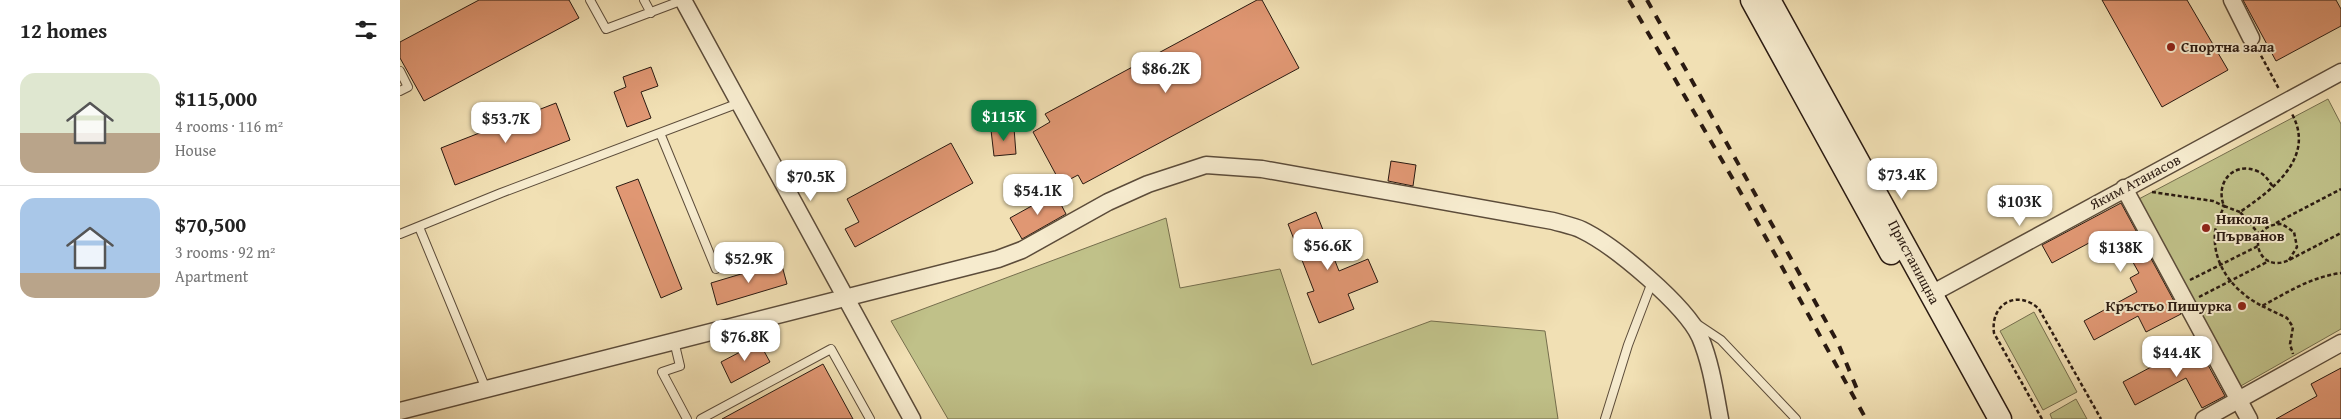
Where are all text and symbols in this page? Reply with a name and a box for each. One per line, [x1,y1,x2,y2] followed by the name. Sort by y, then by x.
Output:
[20,15,107,46] text: 12 homes
[352,16,380,44] icon: filters
[2181,36,2275,57] place label: Спортна зала
[2165,41,2177,53] marker: Спортна зала
[1125,52,1207,94] pin: $86.2K
[1142,56,1190,80] text: $86.2K
[175,83,257,114] text: $115,000
[60,93,120,153] icon: home
[969,100,1039,142] pin: $115K
[465,102,547,144] pin: $53.7K
[982,104,1026,128] text: $115K
[482,106,530,130] text: $53.7K
[175,114,283,138] text: 4 rooms · 116 m²
[175,138,216,162] text: House
[2085,149,2184,215] street label: Яким Атанасов
[1861,158,1943,200] pin: $73.4K
[770,160,852,202] pin: $70.5K
[1878,162,1926,186] text: $73.4K
[787,164,835,188] text: $70.5K
[997,174,1079,216] pin: $54.1K
[1014,178,1062,202] text: $54.1K
[1985,184,2055,227] pin: $103K
[1998,189,2042,213] text: $103K
[2216,208,2285,246] place label: Никола Първанов
[175,209,246,240] text: $70,500
[1883,216,1946,308] street label: Пристанищна
[60,218,120,278] icon: home
[2200,222,2212,234] marker: Никола Първанов
[1287,228,1369,271] pin: $56.6K
[2086,230,2156,273] pin: $138K
[1304,233,1352,257] text: $56.6K
[2099,235,2143,259] text: $138K
[175,240,275,264] text: 3 rooms · 92 m²
[708,242,790,284] pin: $52.9K
[725,246,773,270] text: $52.9K
[175,264,248,288] text: Apartment
[2106,295,2232,316] place label: Кръстьо Пишурка
[2236,300,2248,312] marker: Кръстьо Пишурка
[704,320,786,362] pin: $76.8K
[721,324,769,348] text: $76.8K
[2136,336,2218,378] pin: $44.4K
[2153,340,2201,364] text: $44.4K

